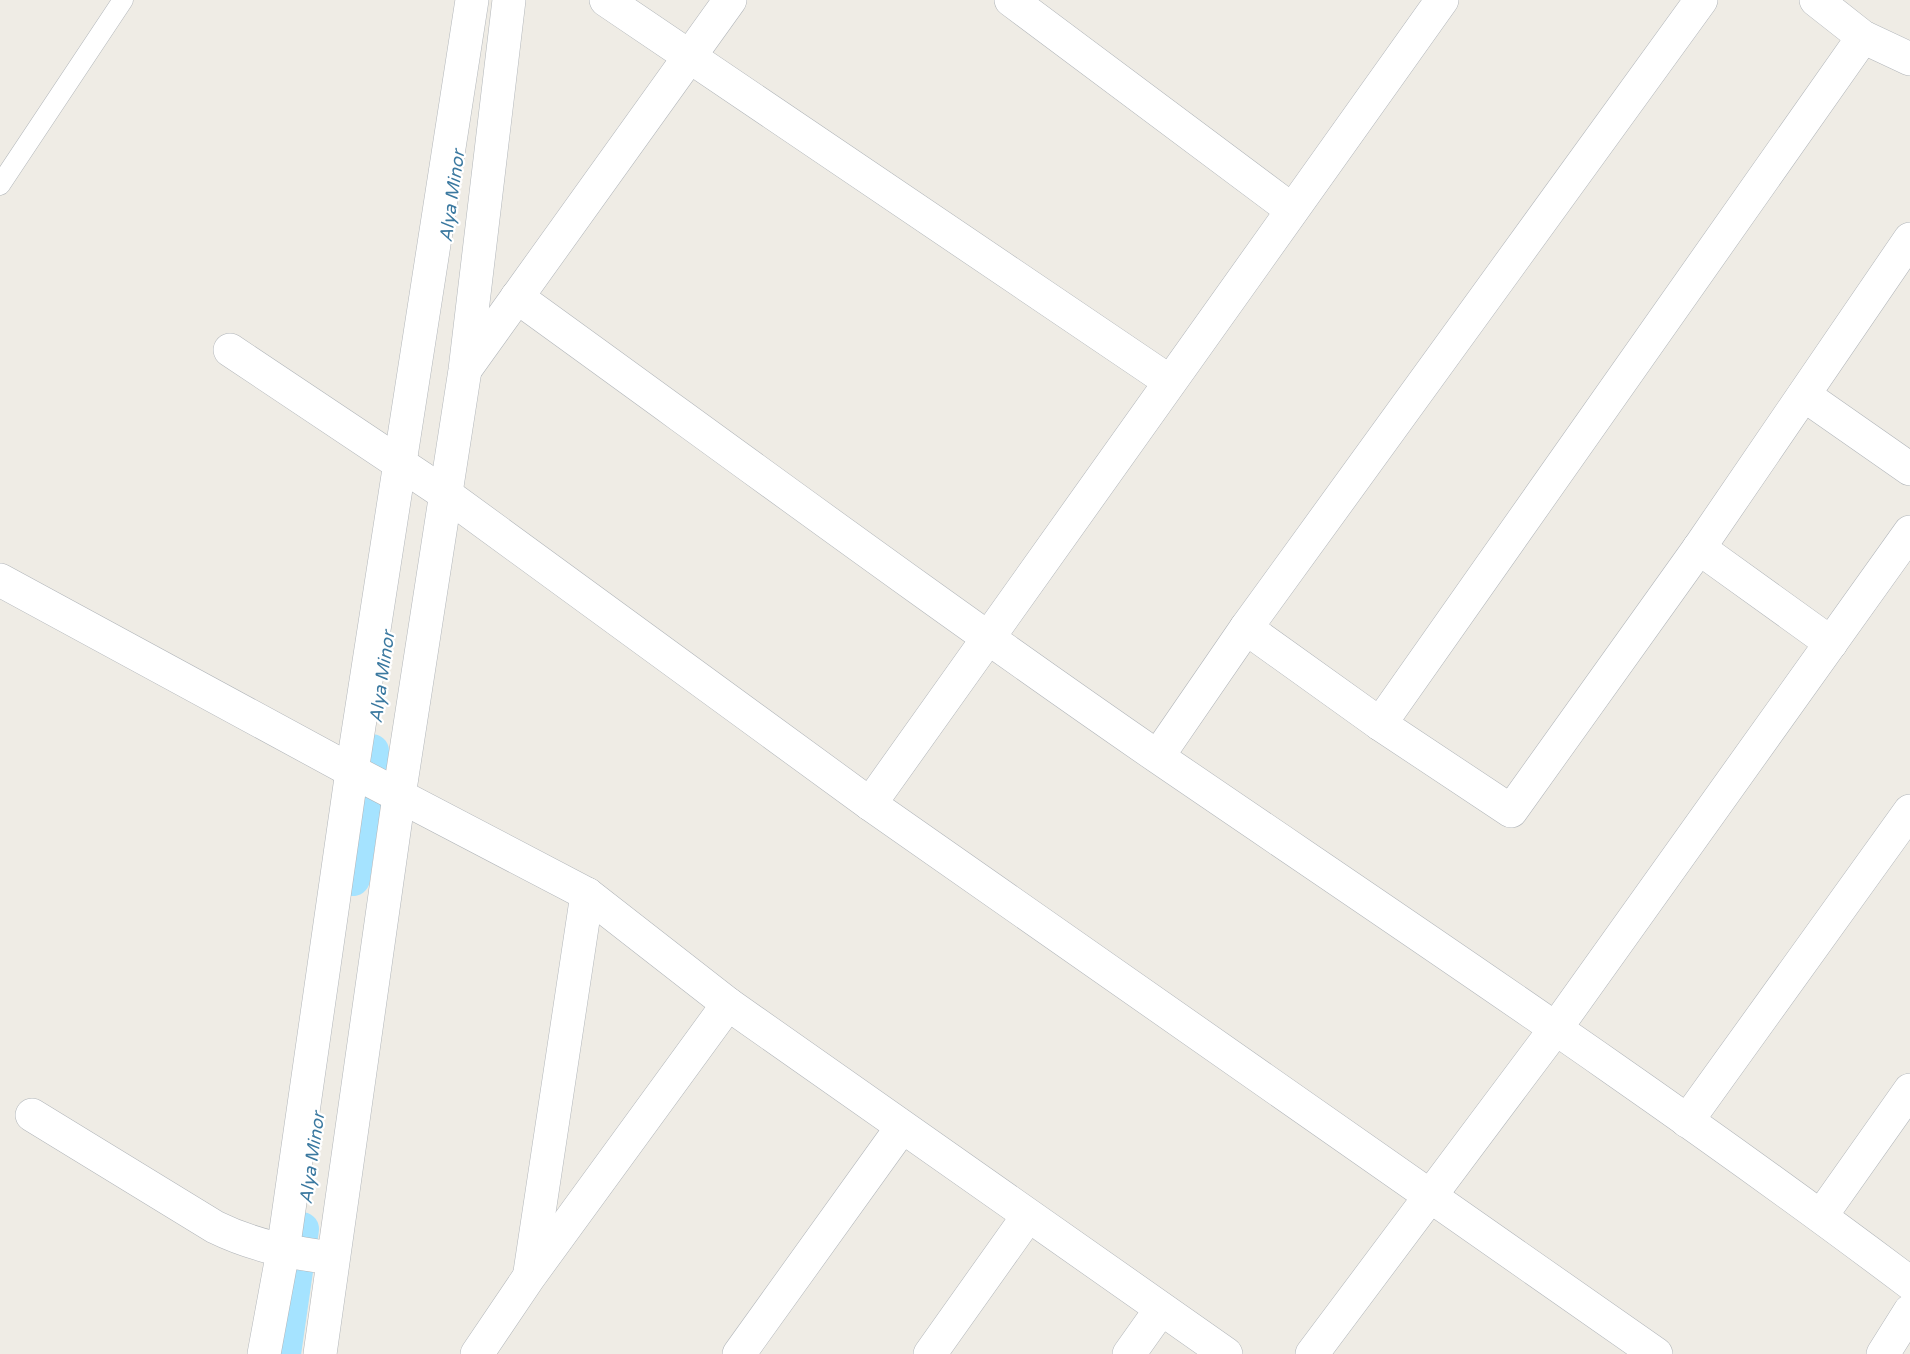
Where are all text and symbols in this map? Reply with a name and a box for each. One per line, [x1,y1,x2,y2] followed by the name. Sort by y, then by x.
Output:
[435,147,470,243] water label: Alya Minor
[365,628,400,724] water label: Alya Minor
[295,1109,330,1205] water label: Alya Minor

